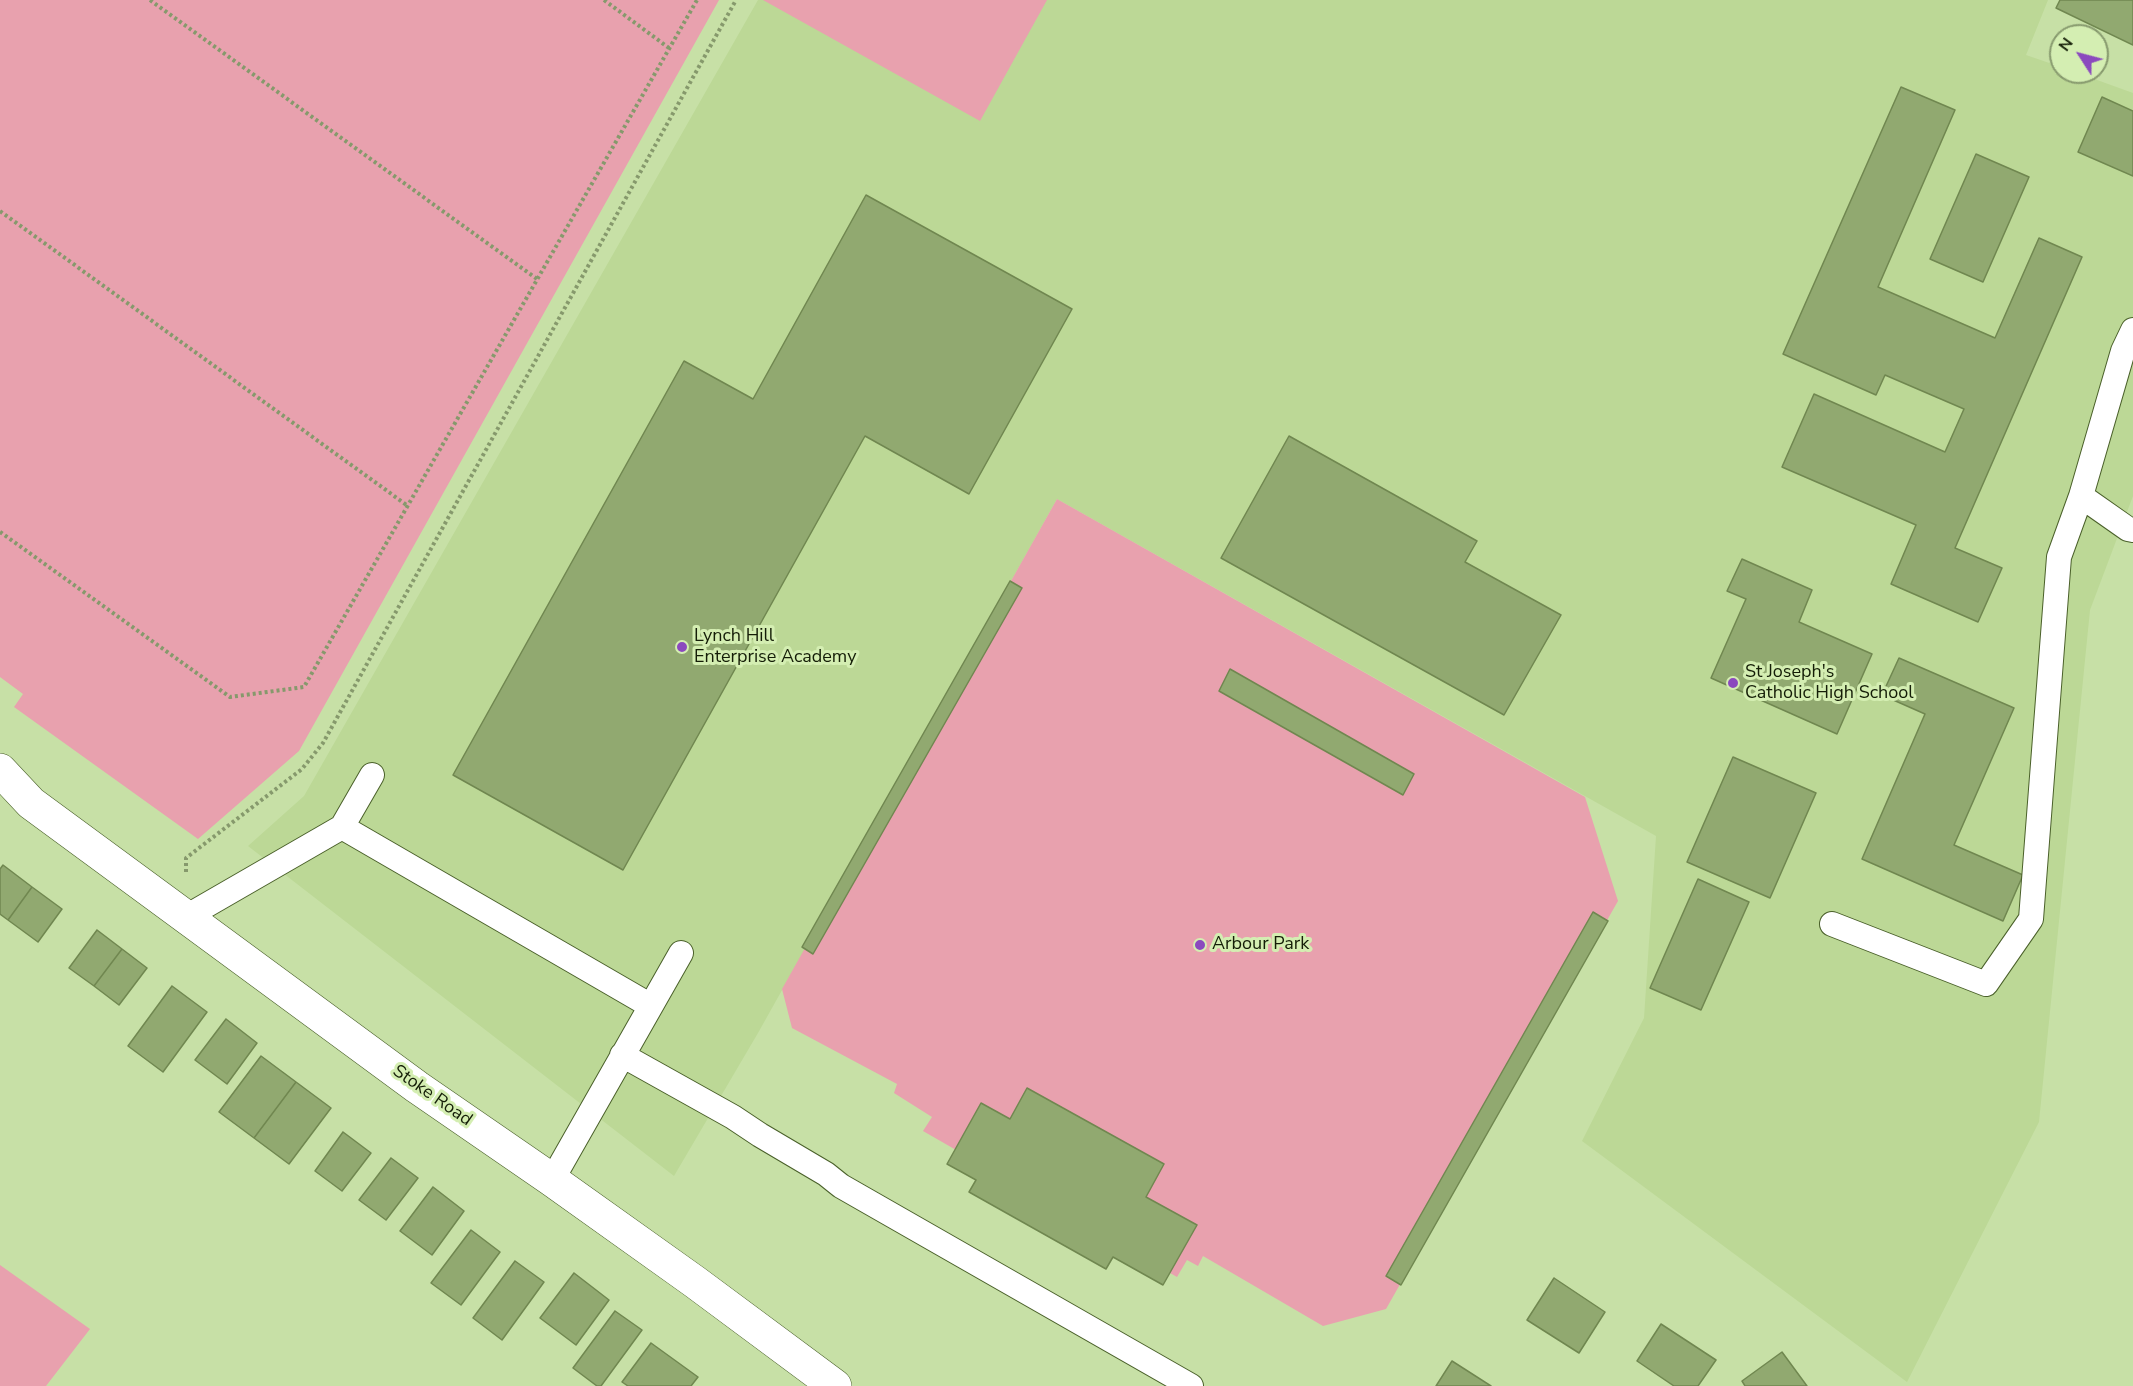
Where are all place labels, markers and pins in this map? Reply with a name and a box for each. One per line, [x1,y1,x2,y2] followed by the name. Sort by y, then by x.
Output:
[694,626,856,668] place label: Lynch Hill Enterprise Academy
[675,640,689,654] marker: Lynch Hill Enterprise Academy
[1745,662,1914,704] place label: St Joseph's Catholic High School
[1726,676,1740,690] marker: St Joseph's Catholic High School
[1212,934,1309,956] place label: Arbour Park
[1193,938,1207,952] marker: Arbour Park

